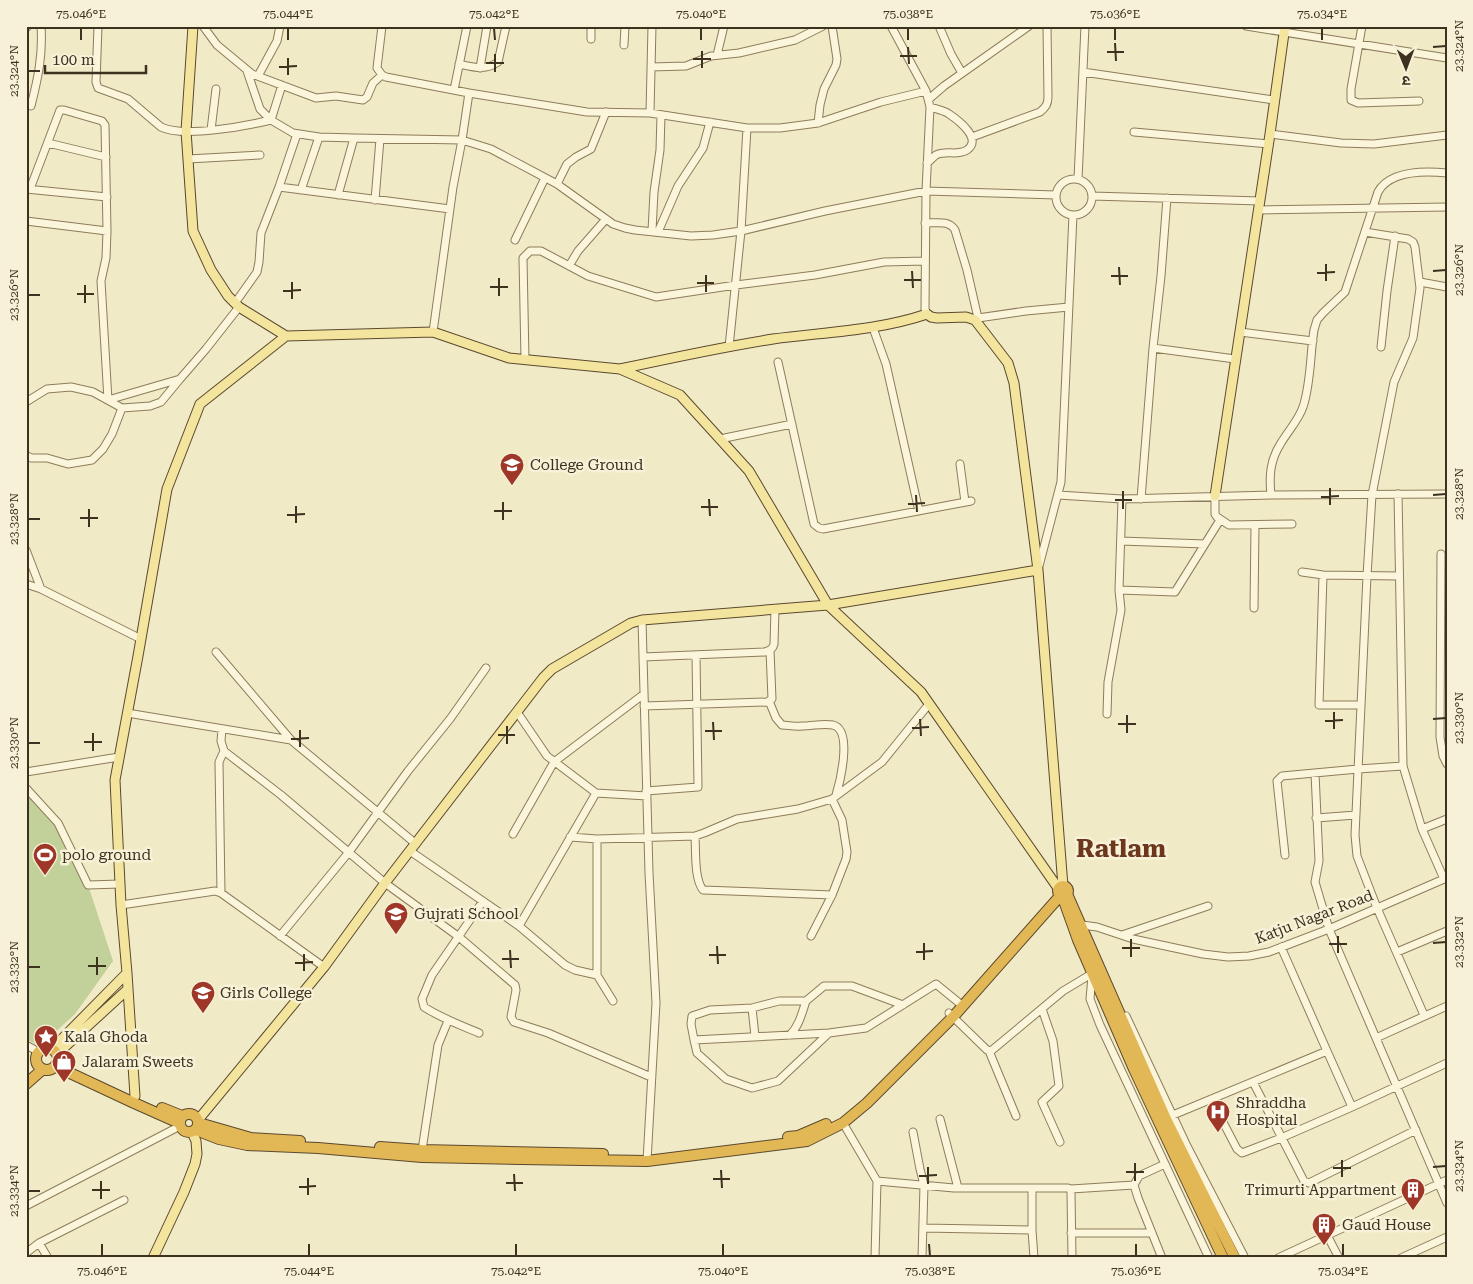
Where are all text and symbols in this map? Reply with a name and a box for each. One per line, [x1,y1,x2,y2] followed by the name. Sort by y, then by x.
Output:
[56,7,106,21] text: 75.046°E
[263,7,313,21] text: 75.044°E
[469,7,519,21] text: 75.042°E
[676,7,726,21] text: 75.040°E
[883,7,933,21] text: 75.038°E
[1090,7,1140,21] text: 75.036°E
[1297,7,1347,21] text: 75.034°E
[1452,20,1466,72] text: 23.324°N
[45,42,146,74] scale bar
[1380,42,1430,92] north arrow
[7,45,21,97] text: 23.324°N
[52,51,95,69] text: 100 m
[1401,73,1410,89] text: उ
[1452,244,1466,296] text: 23.326°N
[7,269,21,321] text: 23.326°N
[499,452,525,486] school or university icon: College Ground
[530,456,644,474] place label: College Ground
[1452,468,1466,520] text: 23.328°N
[7,493,21,545] text: 23.328°N
[1452,692,1466,744] text: 23.330°N
[7,717,21,769] text: 23.330°N
[1076,834,1166,863] district label: Ratlam
[32,842,58,876] sports icon: polo ground
[62,846,151,864] place label: polo ground
[1252,886,1376,948] street label: Katju Nagar Road
[383,901,409,935] school or university icon: Gujrati School
[414,905,519,923] place label: Gujrati School
[1452,916,1466,968] text: 23.332°N
[7,941,21,993] text: 23.332°N
[190,980,216,1014] school or university icon: Girls College
[220,984,312,1002] place label: Girls College
[33,1024,59,1058] place icon: Kala Ghoda
[64,1028,148,1046] place label: Kala Ghoda
[51,1049,77,1083] shop icon: Jalaram Sweets
[82,1053,193,1071] place label: Jalaram Sweets
[1236,1094,1306,1129] place label: Shraddha Hospital
[1205,1099,1231,1133] hospital icon: Shraddha Hospital
[1452,1140,1466,1192] text: 23.334°N
[7,1165,21,1217] text: 23.334°N
[1400,1177,1426,1211] building icon: Trimurti Appartment
[1245,1181,1396,1199] place label: Trimurti Appartment
[1311,1212,1337,1246] building icon: Gaud House
[1342,1216,1431,1234] place label: Gaud House
[77,1264,127,1278] text: 75.046°E
[284,1264,334,1278] text: 75.044°E
[491,1264,541,1278] text: 75.042°E
[698,1264,748,1278] text: 75.040°E
[905,1264,955,1278] text: 75.038°E
[1111,1264,1161,1278] text: 75.036°E
[1318,1264,1368,1278] text: 75.034°E

